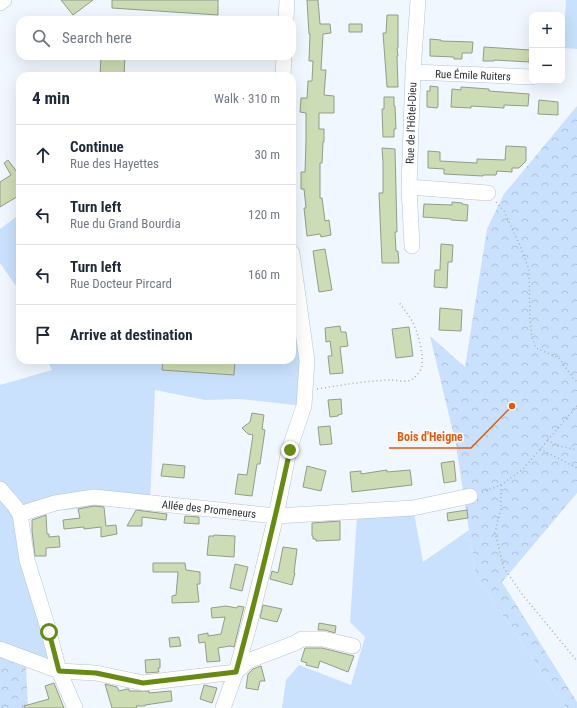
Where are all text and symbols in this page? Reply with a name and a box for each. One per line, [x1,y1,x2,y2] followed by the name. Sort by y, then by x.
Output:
[529,12,565,84] map controls
[529,12,565,48] button: +
[16,16,296,60] search box
[30,27,52,49] icon: search
[62,29,132,47] text: Search here
[529,48,565,84] button: −
[435,68,511,83] street label: Rue Émile Ruiters
[404,82,419,164] street label: Rue de l’Hôtel-Dieu
[32,88,70,108] text: 4 min
[214,91,280,106] text: Walk · 310 m
[70,138,124,156] text: Continue
[32,144,54,166] icon: ahead
[254,147,280,162] text: 30 m
[70,156,159,171] text: Rue des Hayettes
[70,198,121,216] text: Turn left
[32,204,54,226] icon: left
[248,207,280,222] text: 120 m
[70,216,181,231] text: Rue du Grand Bourdia
[70,258,121,276] text: Turn left
[32,264,54,286] icon: left
[248,267,280,282] text: 160 m
[70,276,172,291] text: Rue Docteur Pircard
[32,324,54,346] icon: arrive
[70,326,193,344] text: Arrive at destination
[389,424,471,448] callout: Bois d'Heigne
[397,430,463,444] text: Bois d'Heigne
[281,441,299,459] route end
[161,498,257,521] street label: Allée des Promeneurs
[40,623,58,641] route start

